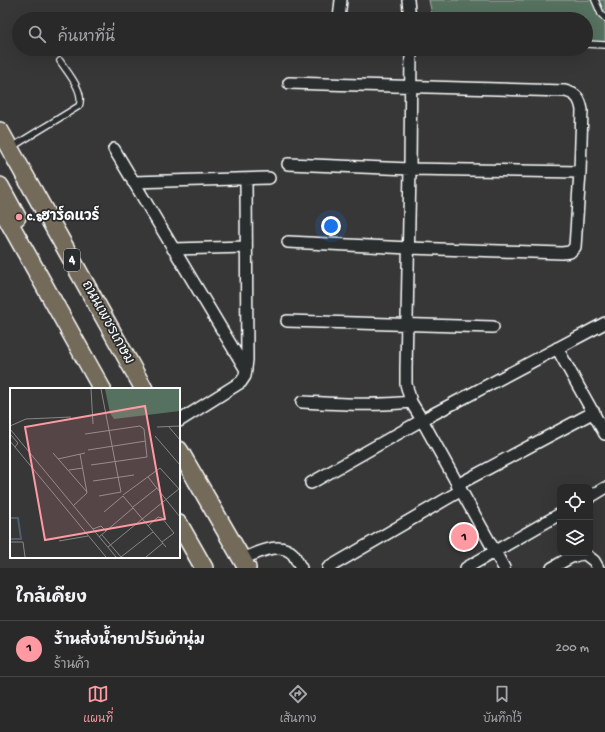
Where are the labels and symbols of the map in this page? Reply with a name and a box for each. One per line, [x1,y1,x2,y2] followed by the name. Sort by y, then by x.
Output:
[27,205,100,226] place label: c.sฮาร์ดแวร์
[14,212,24,222] marker: c.sฮาร์ดแวร์
[321,216,341,236] your location
[64,249,80,271] road number: 4
[77,278,137,368] street label: ถนนเพชรเกษม
[10,388,180,558] inset map
[451,522,477,552] pin: 1

